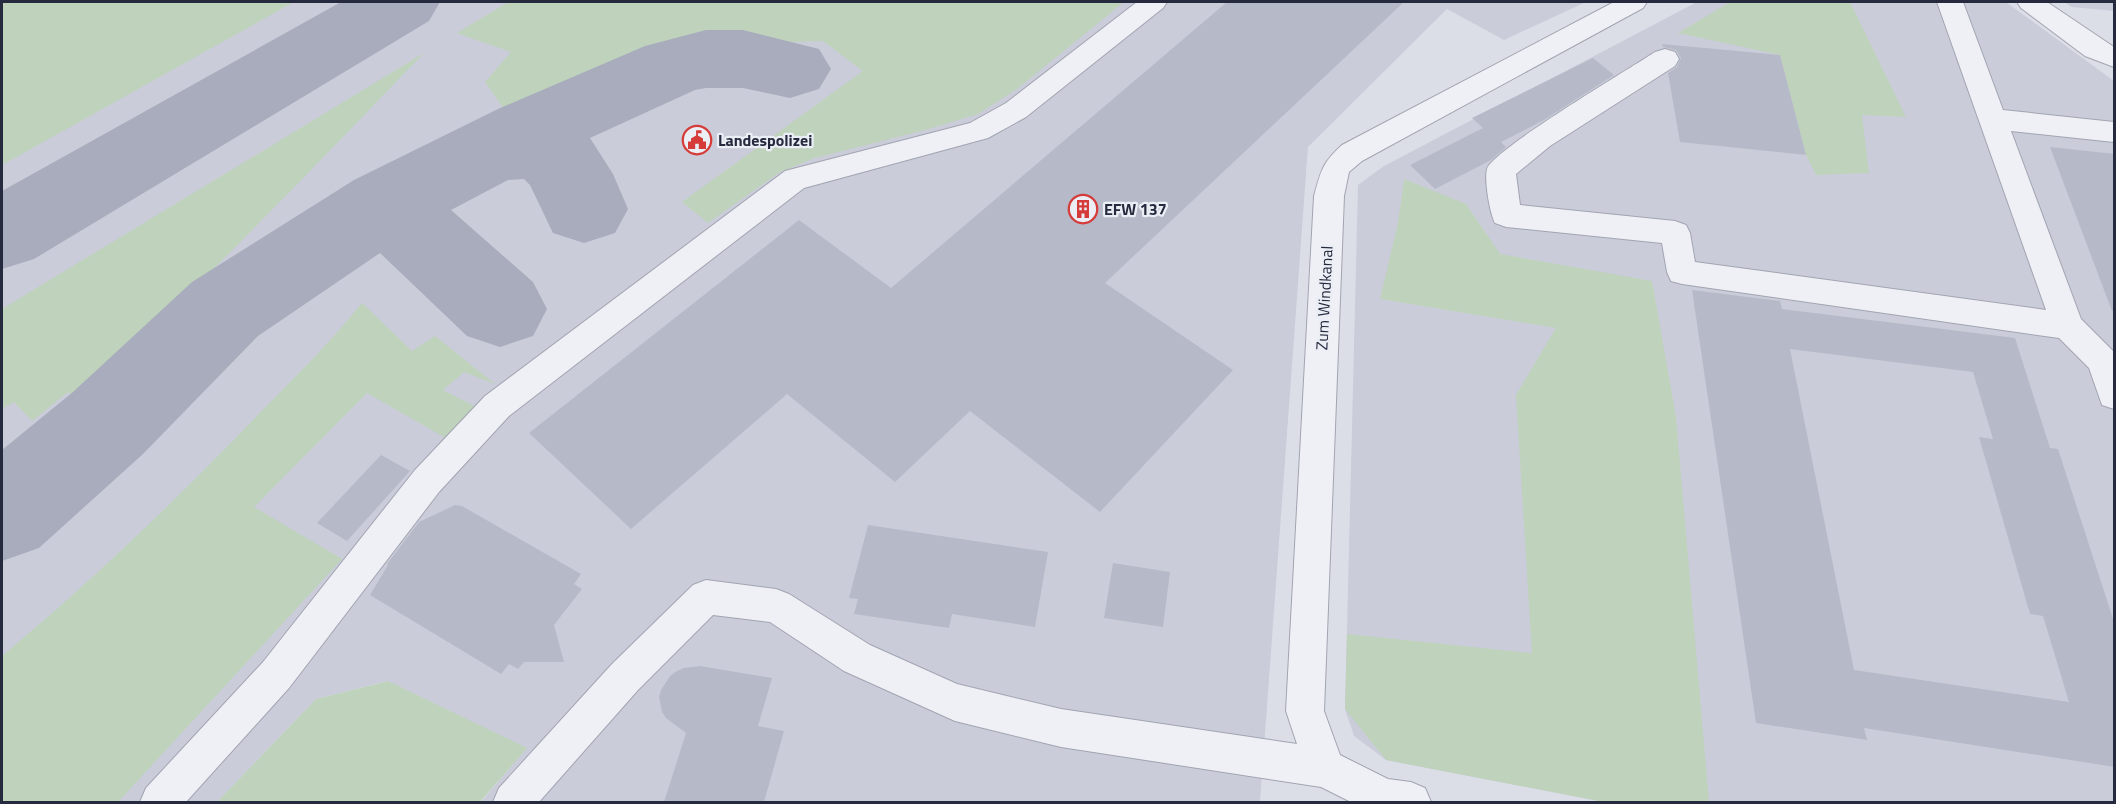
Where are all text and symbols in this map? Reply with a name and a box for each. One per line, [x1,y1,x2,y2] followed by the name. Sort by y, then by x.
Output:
[681,124,713,156] public building icon: Landespolizei
[718,128,812,152] place label: Landespolizei
[1067,193,1099,225] building icon: EFW 137
[1104,197,1167,221] place label: EFW 137
[1309,245,1339,351] street label: Zum Windkanal

